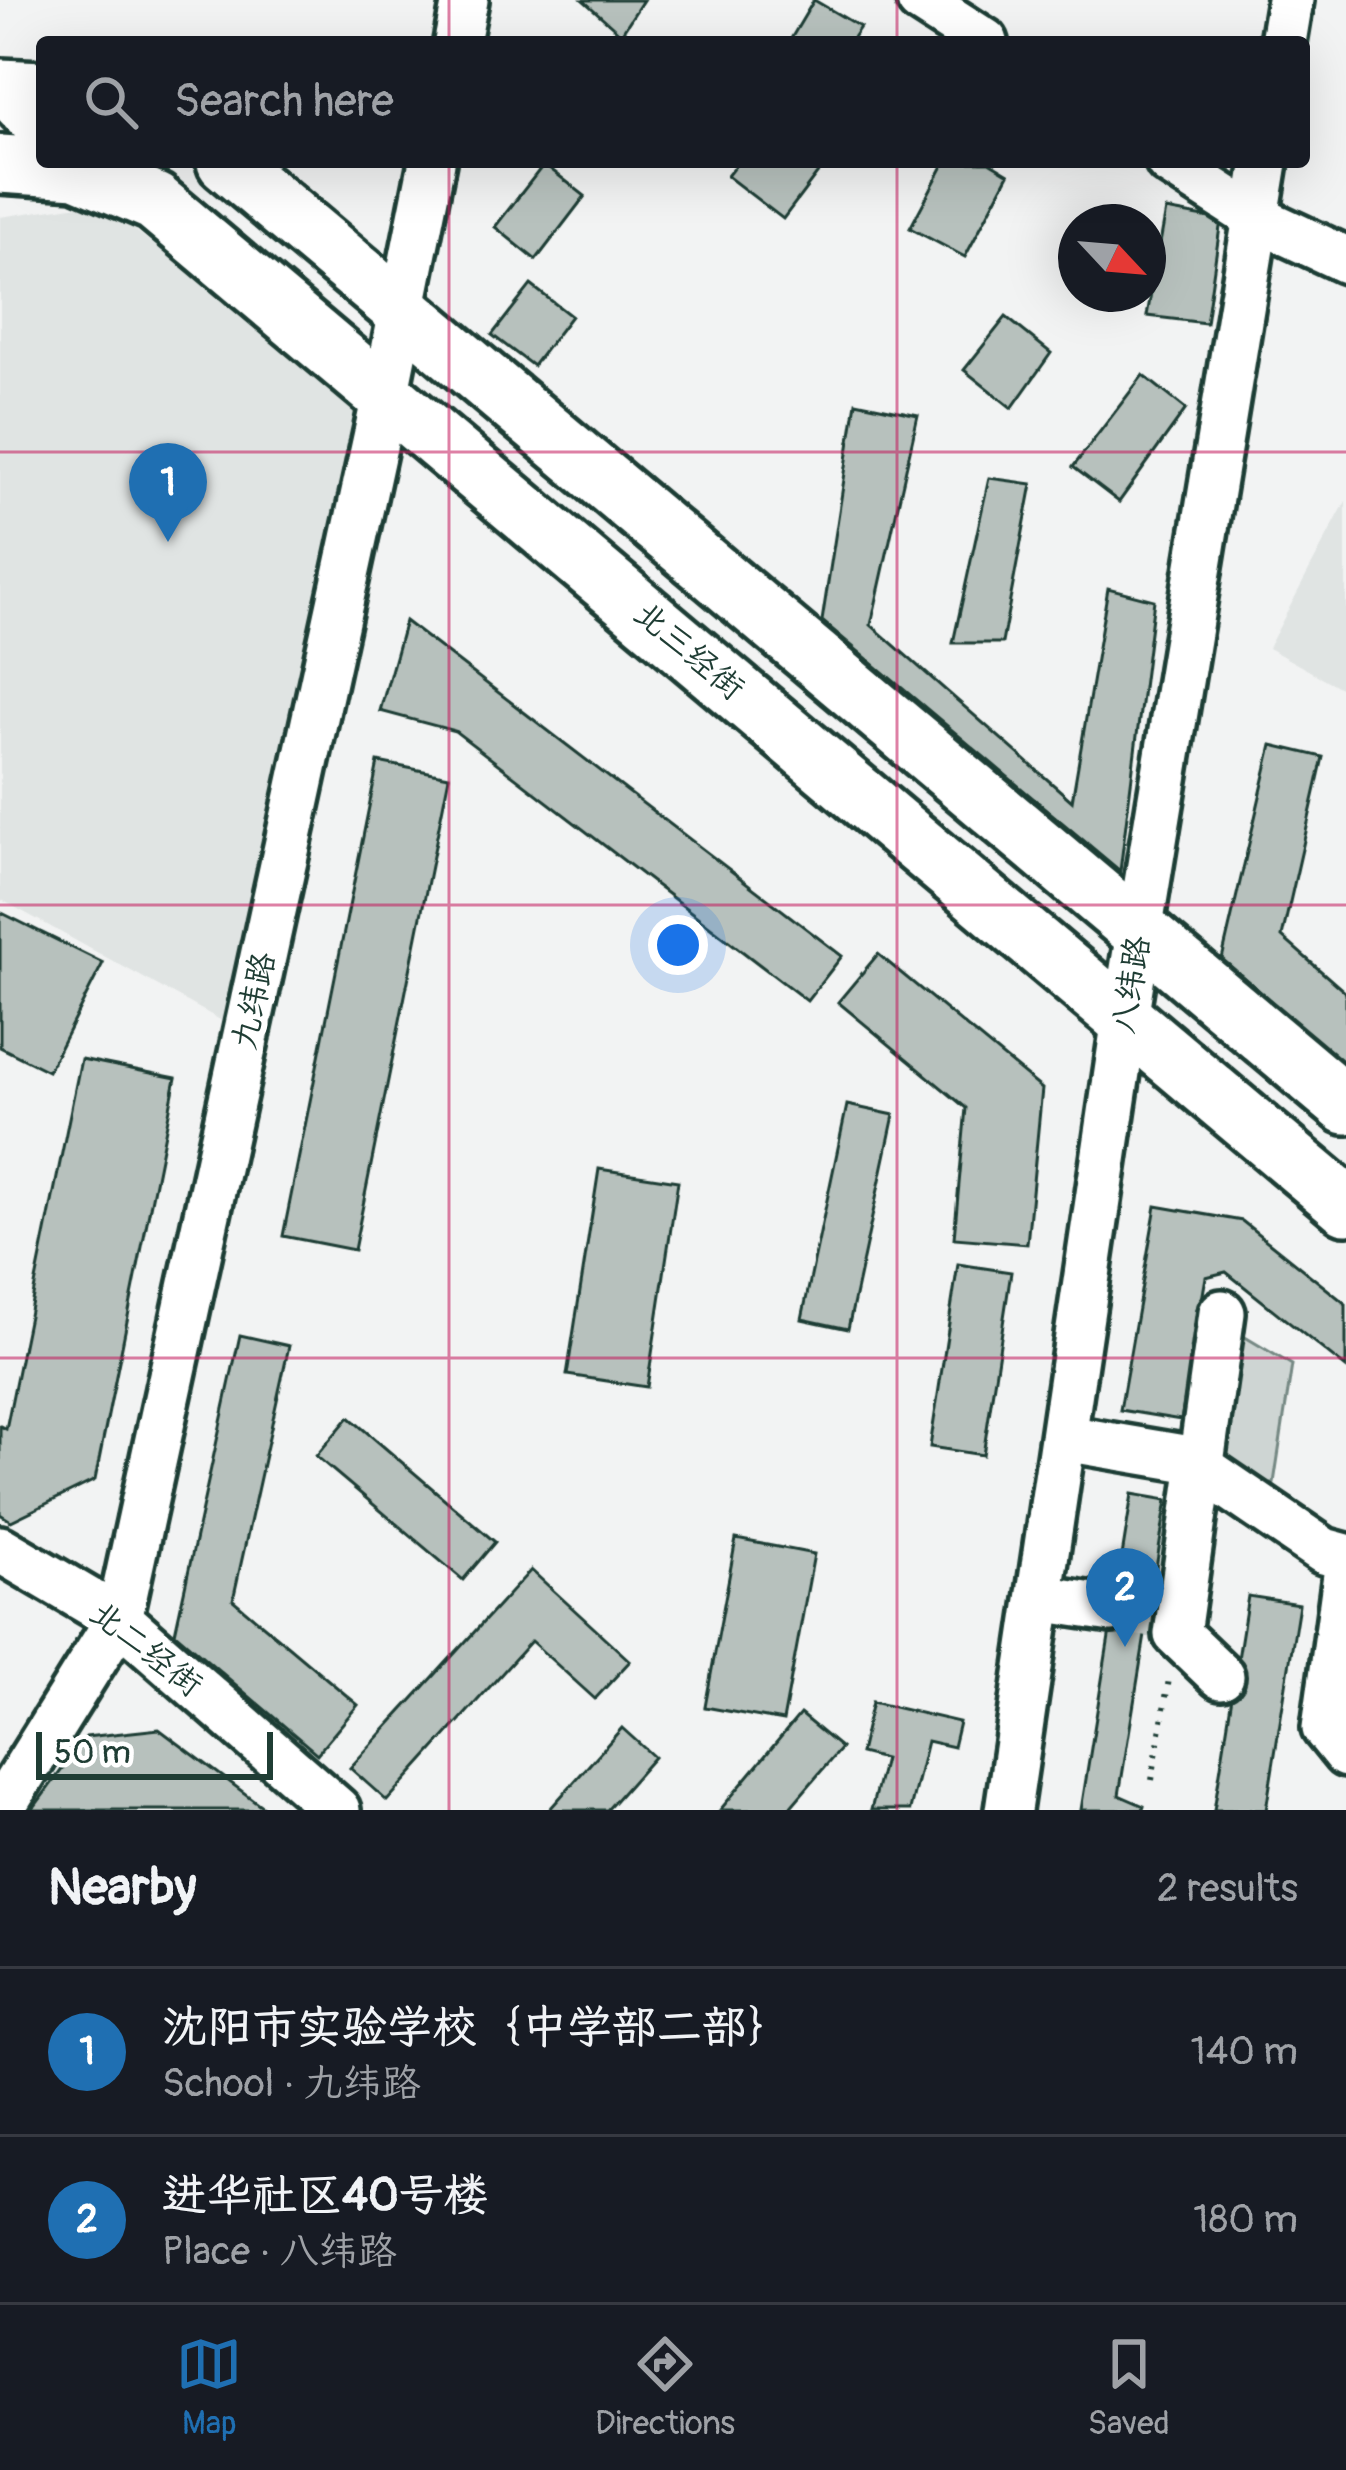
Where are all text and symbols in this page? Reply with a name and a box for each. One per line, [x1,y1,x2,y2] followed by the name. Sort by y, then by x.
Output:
[36,36,1310,168] search box
[78,69,144,135] icon: search
[174,74,394,130] text: Search here
[1058,204,1166,312] north arrow
[129,443,207,542] pin: 1
[625,593,753,709] street label: 北三经街
[648,915,708,975] your location
[1103,933,1159,1037] street label: 八纬路
[224,948,284,1054] street label: 九纬路
[1086,1548,1164,1647] pin: 2
[81,1592,211,1706] street label: 北二经街
[36,1726,273,1779] scale bar
[54,1732,131,1773] text: 50 m
[48,1856,196,1920] text: Nearby
[1157,1864,1298,1913] text: 2 results
[162,2000,792,2056] text: 沈阳市实验学校｛中学部二部｝
[79,2027,95,2076] text: 1
[1190,2027,1298,2076] text: 140 m
[162,2059,421,2108] text: School · 九纬路
[162,2168,489,2224] text: 进华社区40号楼
[76,2195,98,2244] text: 2
[1193,2195,1298,2244] text: 180 m
[162,2227,397,2276] text: Place · 八纬路
[176,2331,242,2444] tab: Map
[595,2331,735,2444] tab: Directions
[1088,2331,1170,2444] tab: Saved

